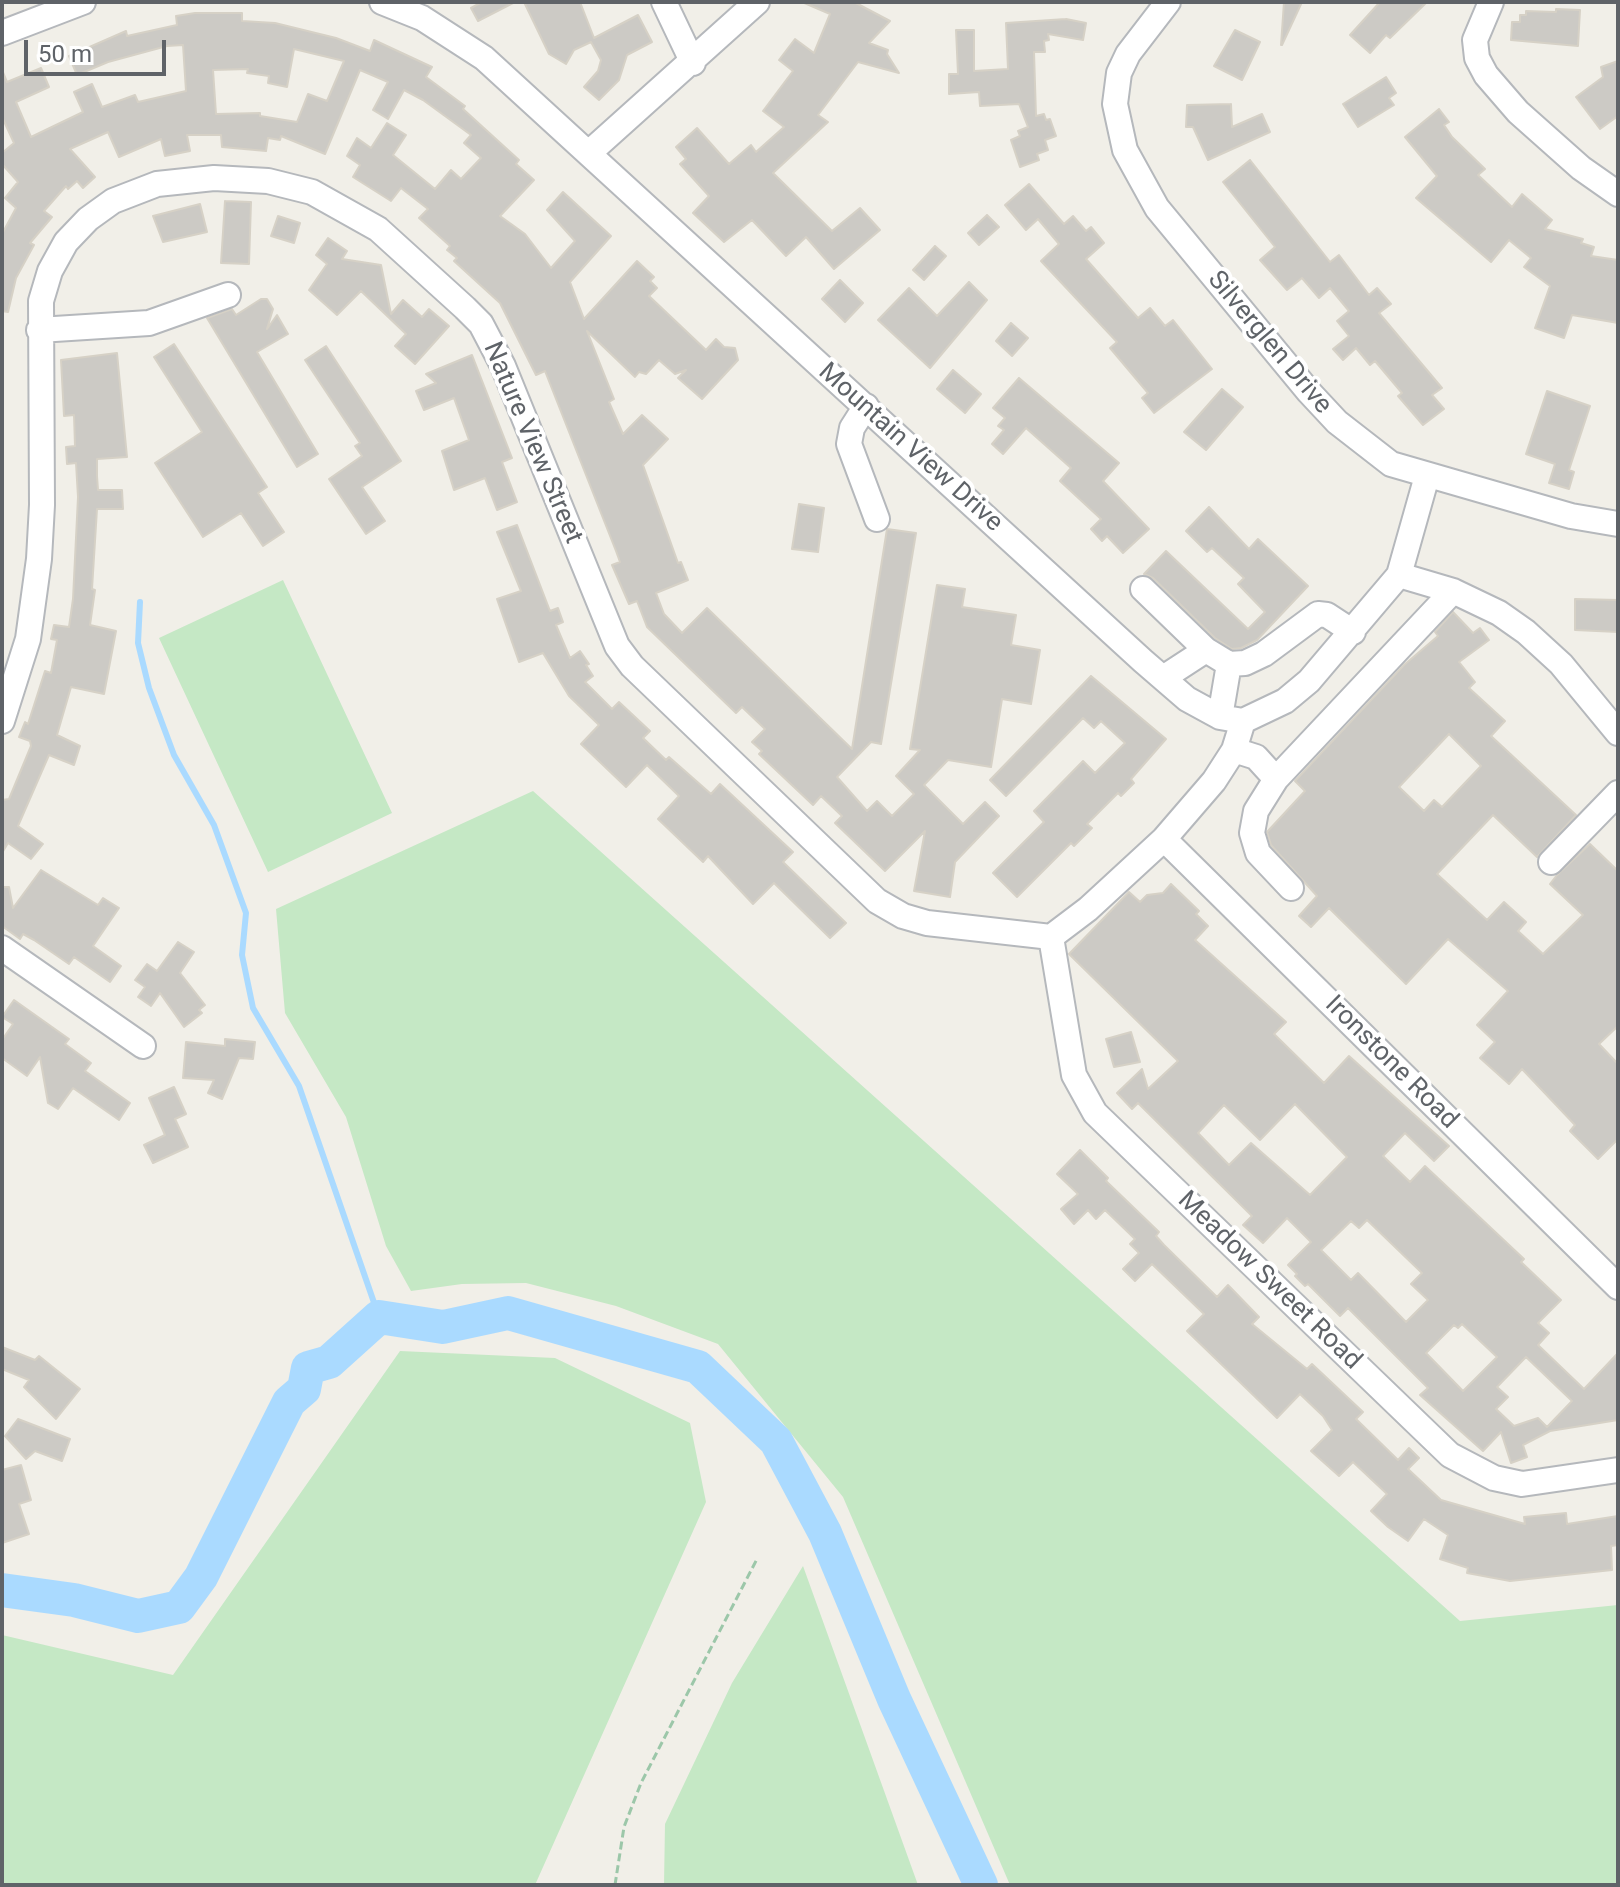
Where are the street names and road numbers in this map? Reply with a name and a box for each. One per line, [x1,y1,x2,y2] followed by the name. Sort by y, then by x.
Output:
[1200,265,1338,421] street label: Silverglen Drive
[476,338,588,548] street label: Nature View Street
[811,357,1009,539] street label: Mountain View Drive
[1318,990,1464,1136] street label: Ironstone Road
[1171,1185,1367,1377] street label: Meadow Sweet Road

